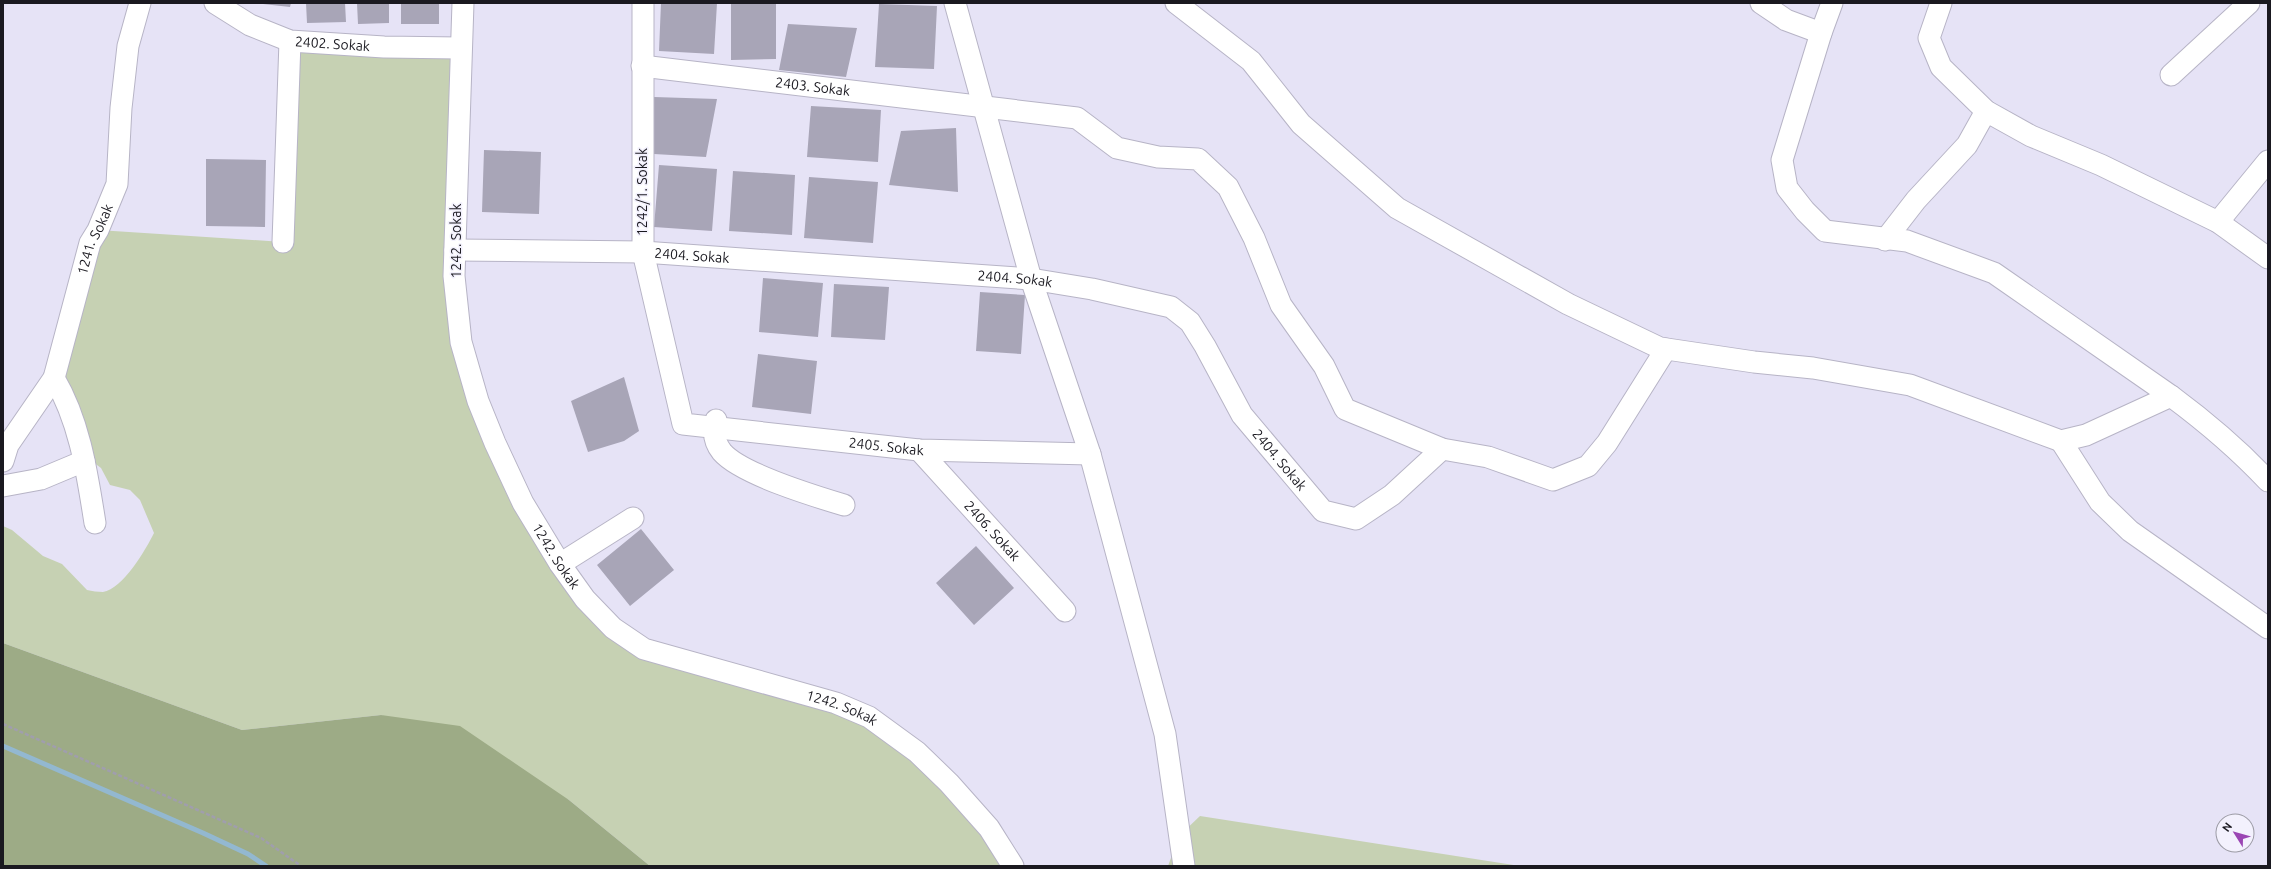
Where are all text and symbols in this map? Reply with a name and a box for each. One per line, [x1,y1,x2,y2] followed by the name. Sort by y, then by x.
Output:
[294,33,371,54] street label: 2402. Sokak
[775,74,851,99] street label: 2403. Sokak
[634,148,650,236] street label: 1242/1. Sokak
[74,201,116,276] street label: 1241. Sokak
[448,203,464,279] street label: 1242. Sokak
[654,245,730,266] street label: 2404. Sokak
[977,267,1054,290] street label: 2404. Sokak
[1249,426,1310,494] street label: 2404. Sokak
[848,434,924,458] street label: 2405. Sokak
[961,498,1023,564] street label: 2406. Sokak
[529,520,583,592] street label: 1242. Sokak
[804,687,881,729] street label: 1242. Sokak
[2215,813,2255,853] north arrow
[2220,820,2234,834] text: N

